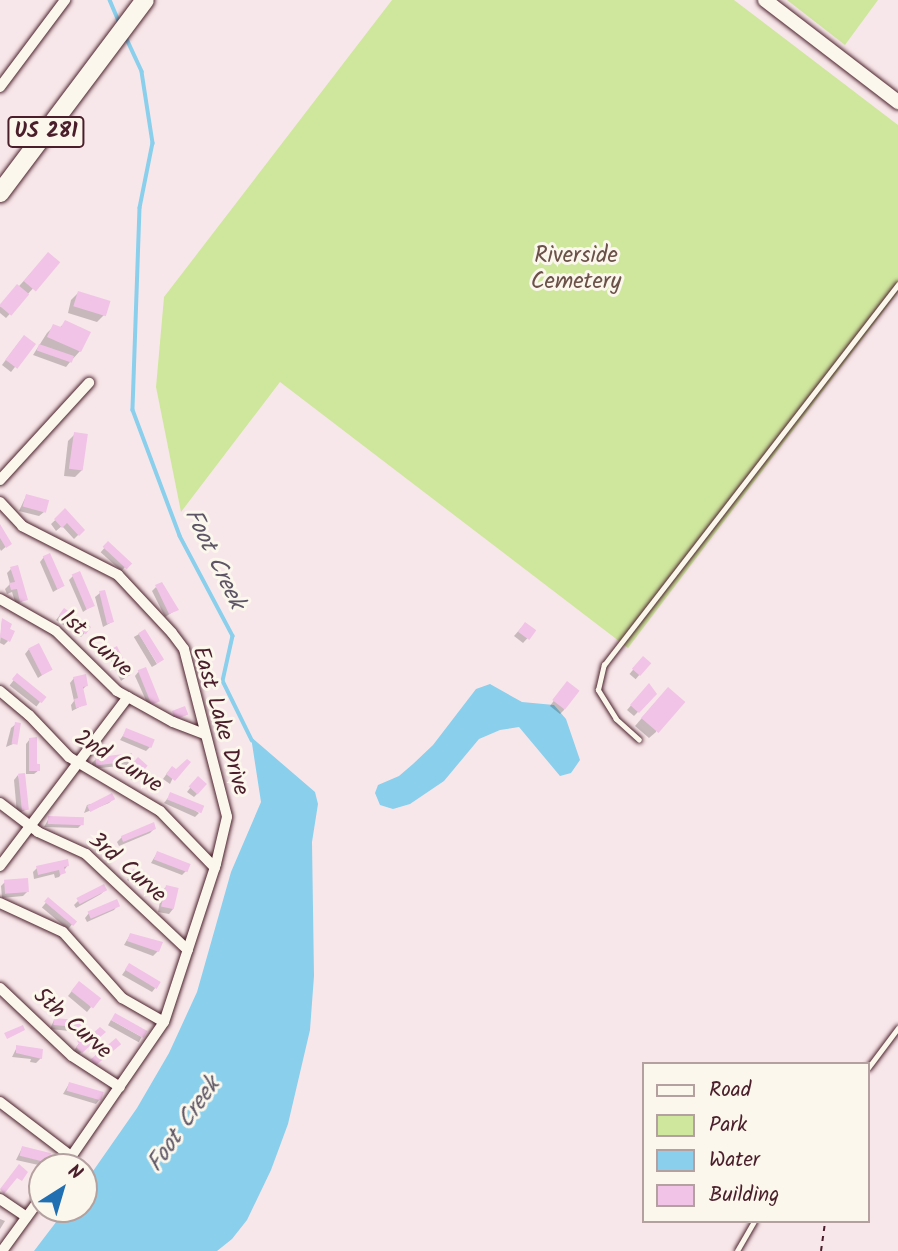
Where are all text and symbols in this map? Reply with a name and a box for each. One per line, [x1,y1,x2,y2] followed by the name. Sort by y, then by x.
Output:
[6,114,86,150] road number: US 281
[531,242,621,296] park label: Riverside Cemetery
[177,504,251,614] water label: Foot Creek
[54,604,138,684] street label: 1st Curve
[186,643,254,799] street label: East Lake Drive
[69,724,167,800] street label: 2nd Curve
[82,827,172,909] street label: 3rd Curve
[27,982,117,1066] street label: 5th Curve
[642,1062,870,1223] legend
[141,1072,227,1178] water label: Foot Creek
[709,1074,751,1107] text: Road
[709,1109,747,1142] text: Park
[709,1144,760,1177] text: Water
[28,1153,98,1223] north arrow
[61,1157,88,1188] text: N
[709,1179,779,1212] text: Building

